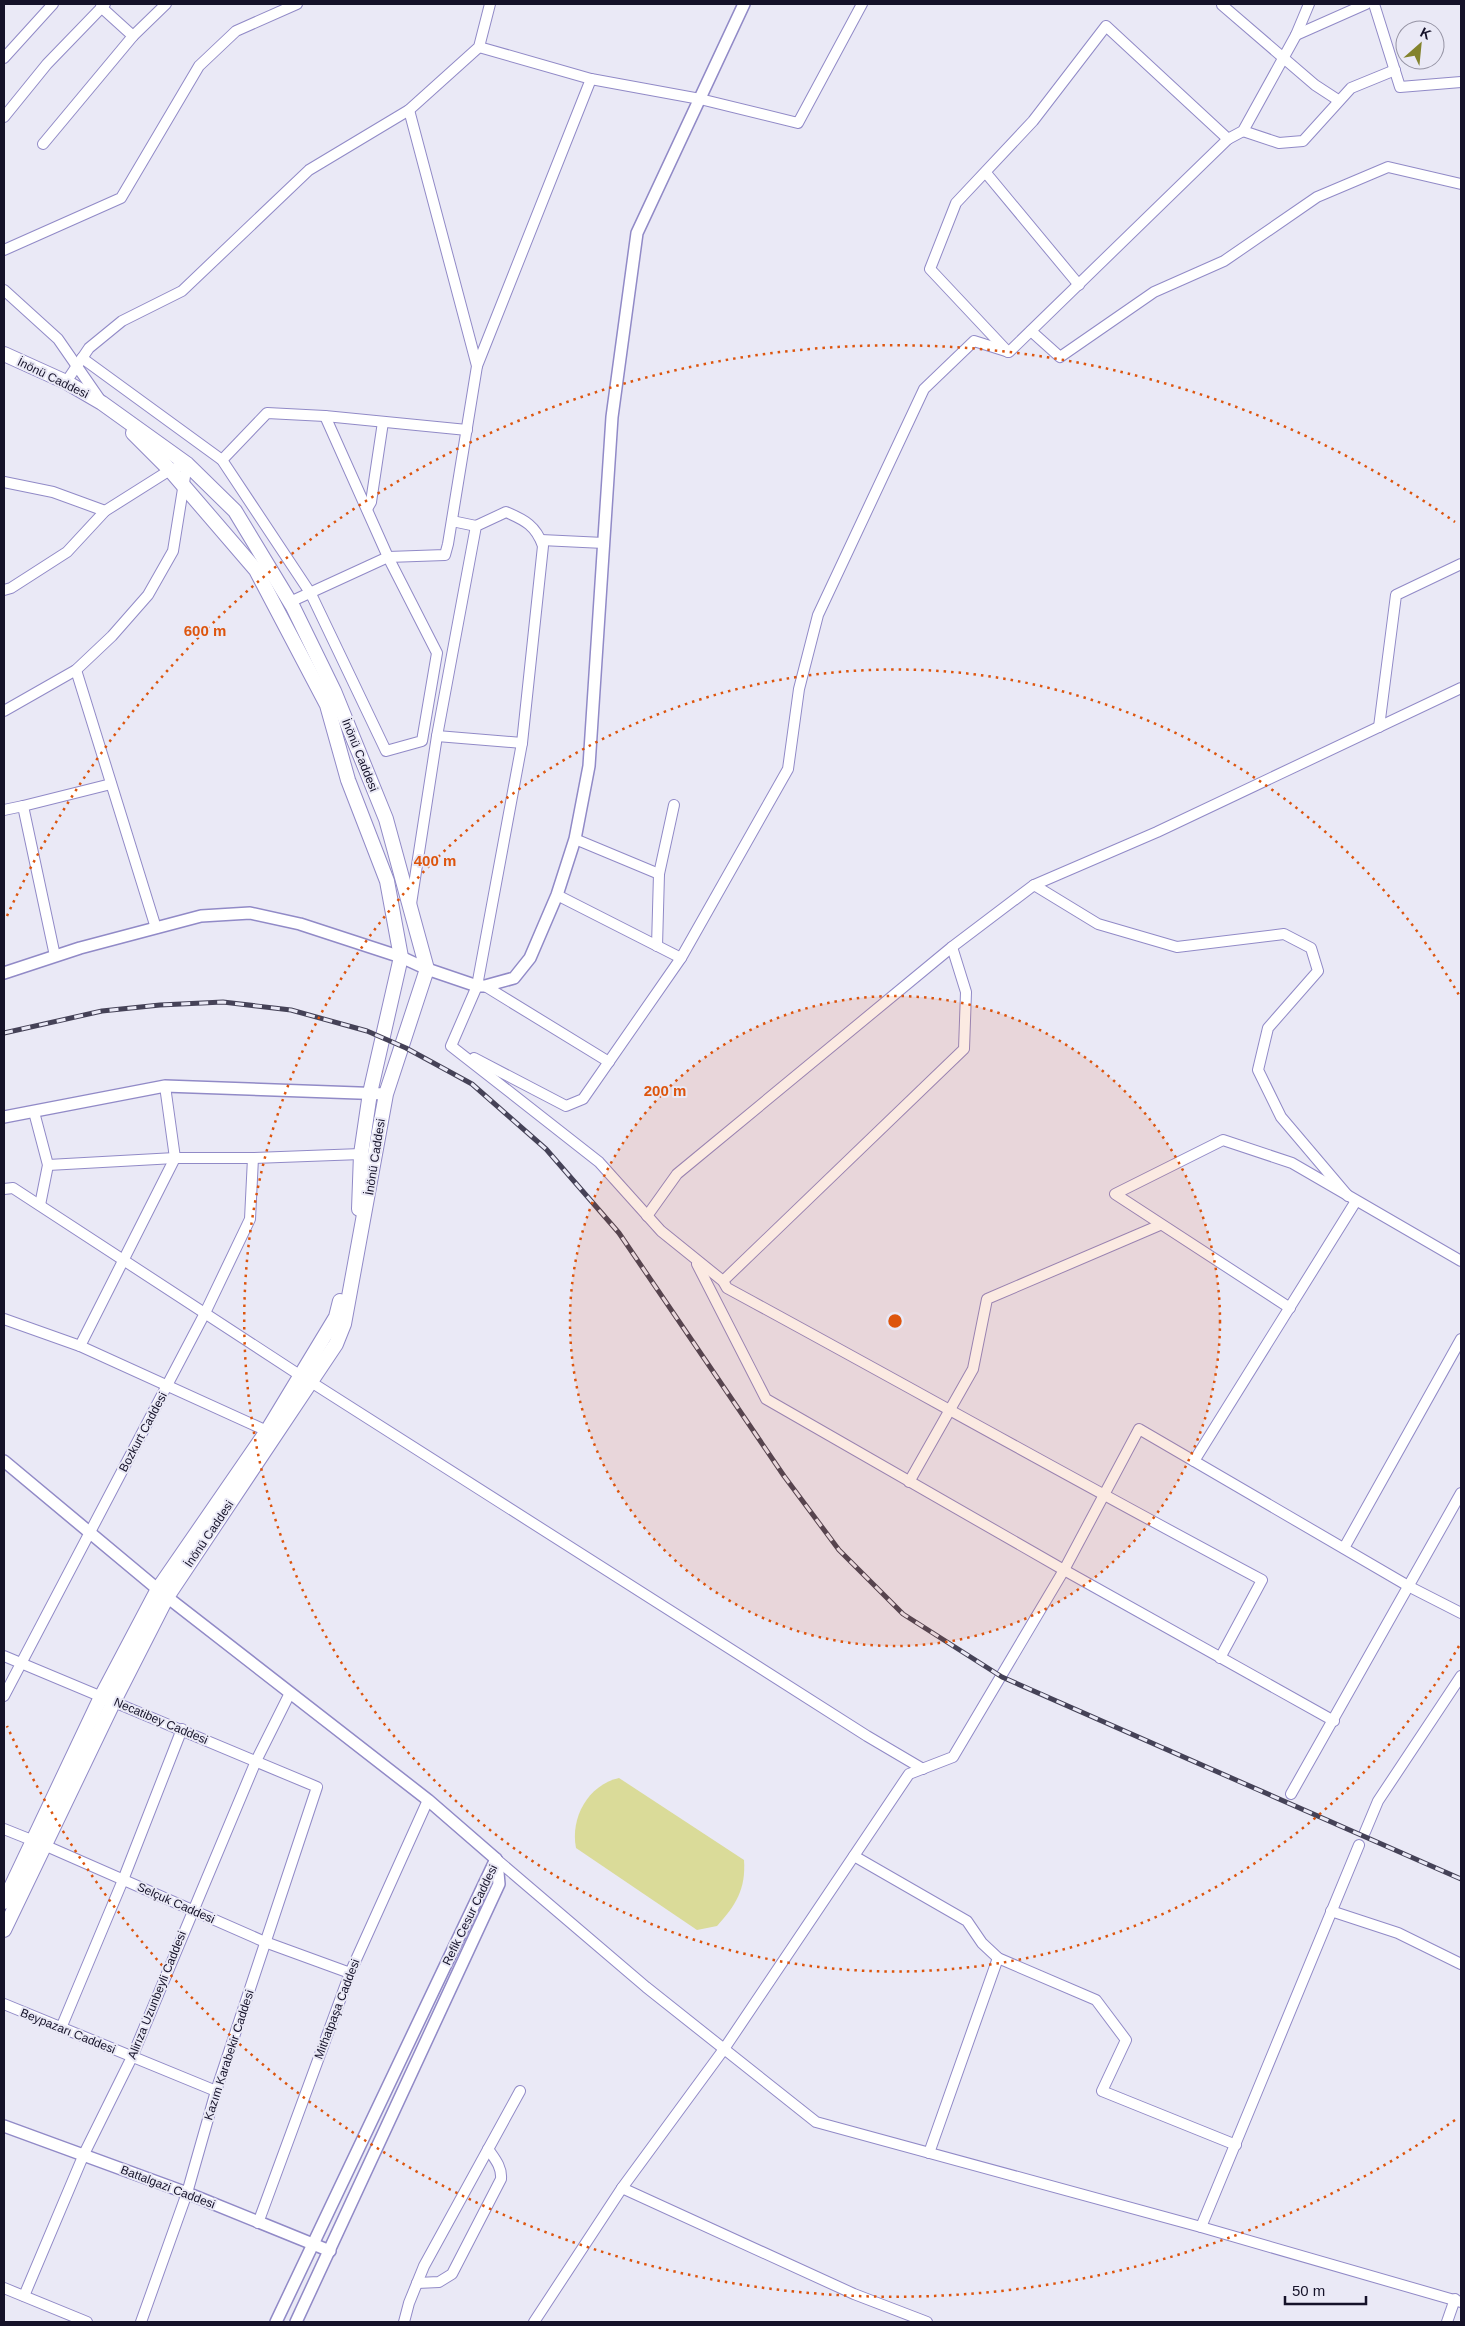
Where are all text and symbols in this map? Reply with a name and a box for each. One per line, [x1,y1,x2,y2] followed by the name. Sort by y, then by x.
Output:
[1395,20,1445,70] north arrow
[1418,24,1434,43] text: K
[15,355,91,401] street label: İnönü Caddesi
[184,622,226,639] text: 600 m
[339,717,381,793] street label: İnönü Caddesi
[414,852,456,869] text: 400 m
[644,1082,686,1099] text: 200 m
[362,1118,388,1196] street label: İnönü Caddesi
[886,1312,904,1330] centre of rings
[116,1390,170,1474] street label: Bozkurt Caddesi
[182,1498,236,1570] street label: İnönü Caddesi
[112,1695,210,1747] street label: Necatibey Caddesi
[440,1862,500,1968] street label: Refik Cesur Caddesi
[135,1880,217,1926] street label: Selçuk Caddesi
[125,1929,189,2061] street label: Alirıza Uzunbeyli Caddesi
[311,1957,363,2061] street label: Mithatpaşa Caddesi
[201,1988,257,2122] street label: Kazım Karabekir Caddesi
[18,2006,118,2056] street label: Beypazarı Caddesi
[119,2163,217,2211] street label: Battalgazi Caddesi
[1285,2274,1366,2306] scale bar
[1292,2282,1325,2299] text: 50 m

